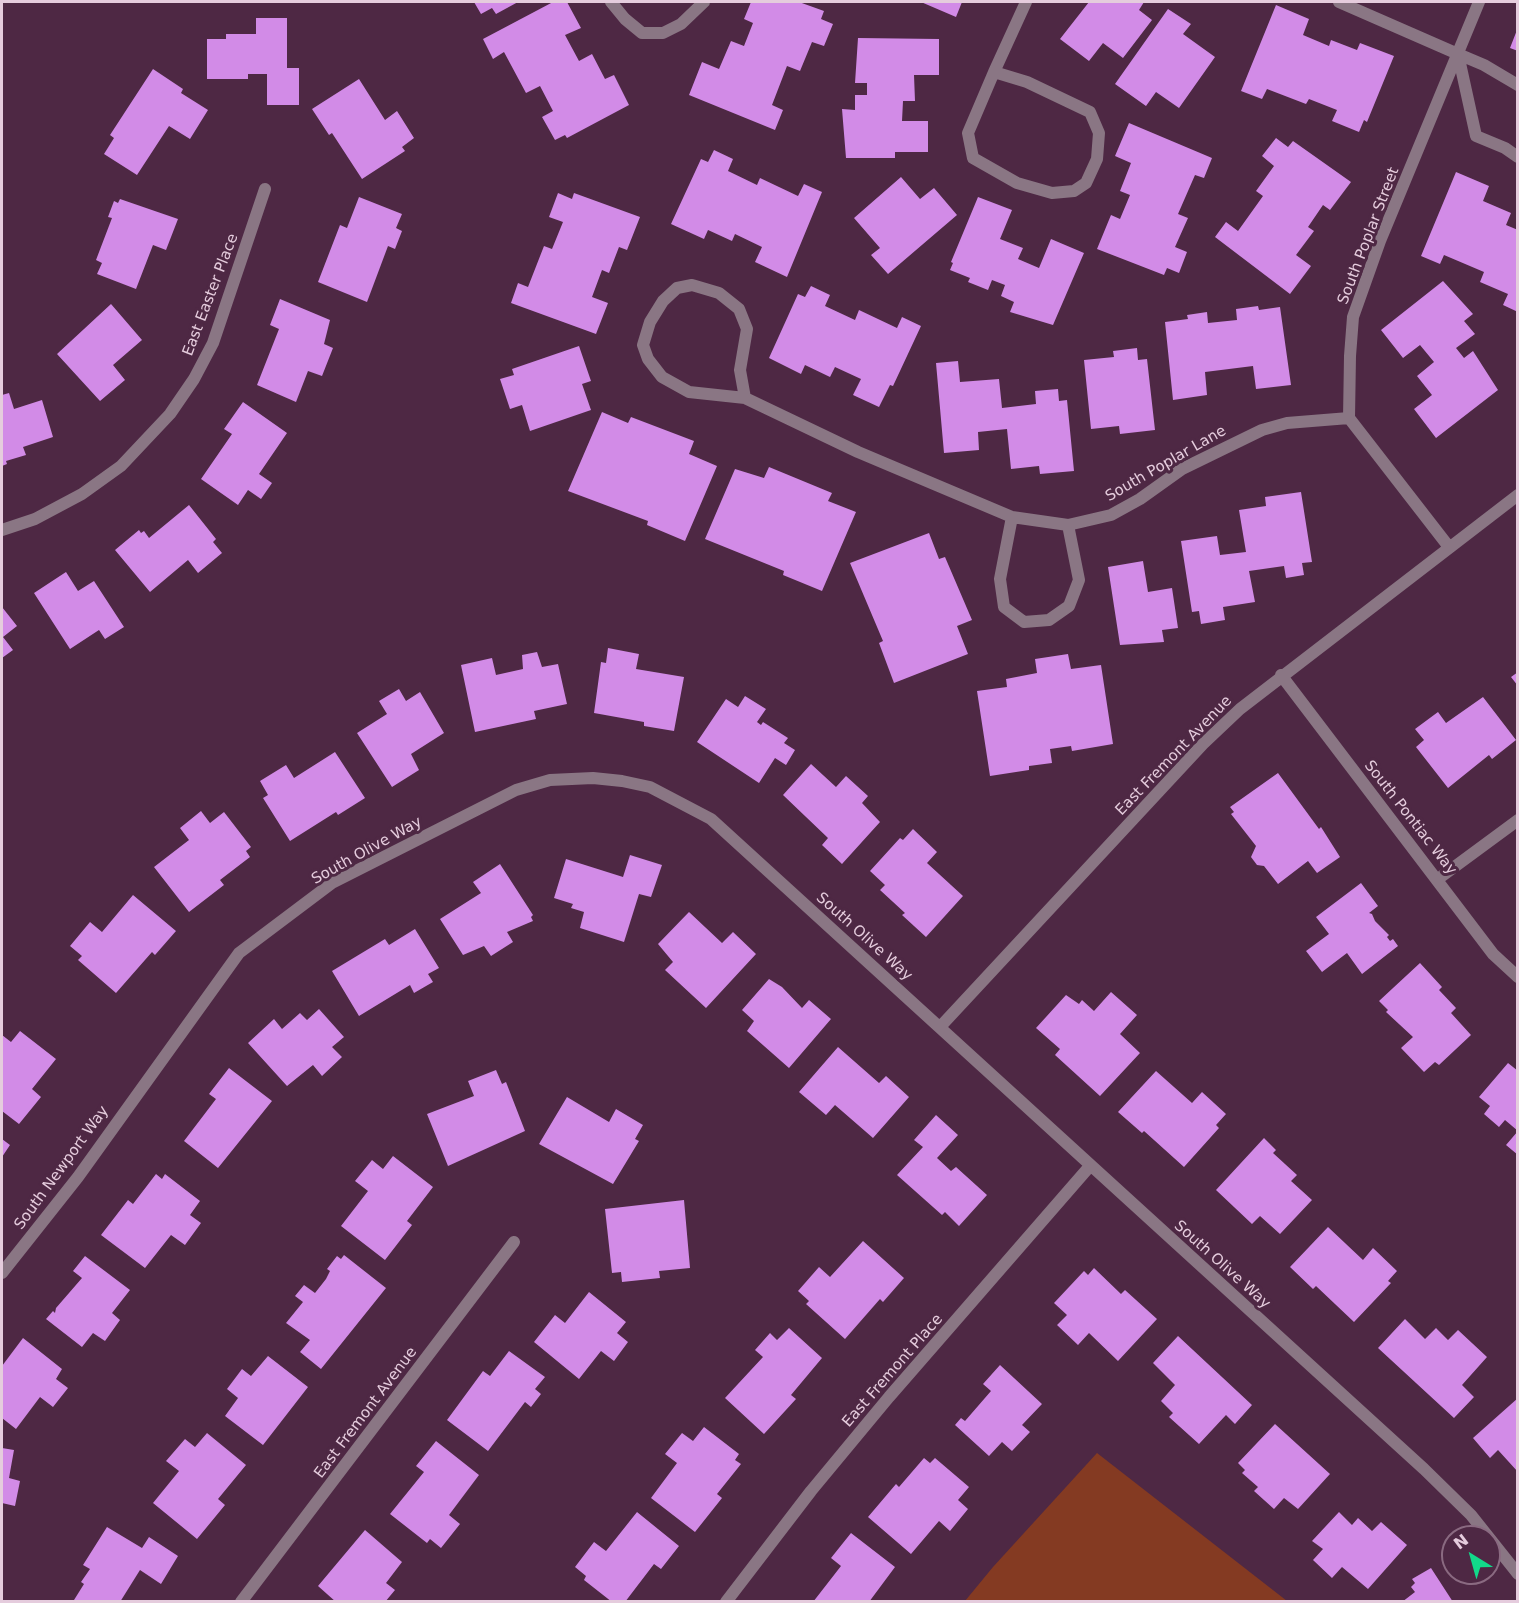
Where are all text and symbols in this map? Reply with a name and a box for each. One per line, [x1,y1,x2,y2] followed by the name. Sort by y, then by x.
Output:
[1335,165,1403,307] street label: South Poplar Street
[179,231,243,359] street label: East Easter Place
[1103,422,1229,506] street label: South Poplar Lane
[1112,692,1236,820] street label: East Fremont Avenue
[1360,757,1460,879] street label: South Pontiac Way
[309,813,425,889] street label: South Olive Way
[812,889,916,985] street label: South Olive Way
[11,1103,113,1233] street label: South Newport Way
[1170,1217,1274,1313] street label: South Olive Way
[839,1311,947,1431] street label: East Fremont Place
[311,1344,421,1482] street label: East Fremont Avenue
[1441,1525,1501,1585] north arrow
[1450,1530,1472,1553] text: N

